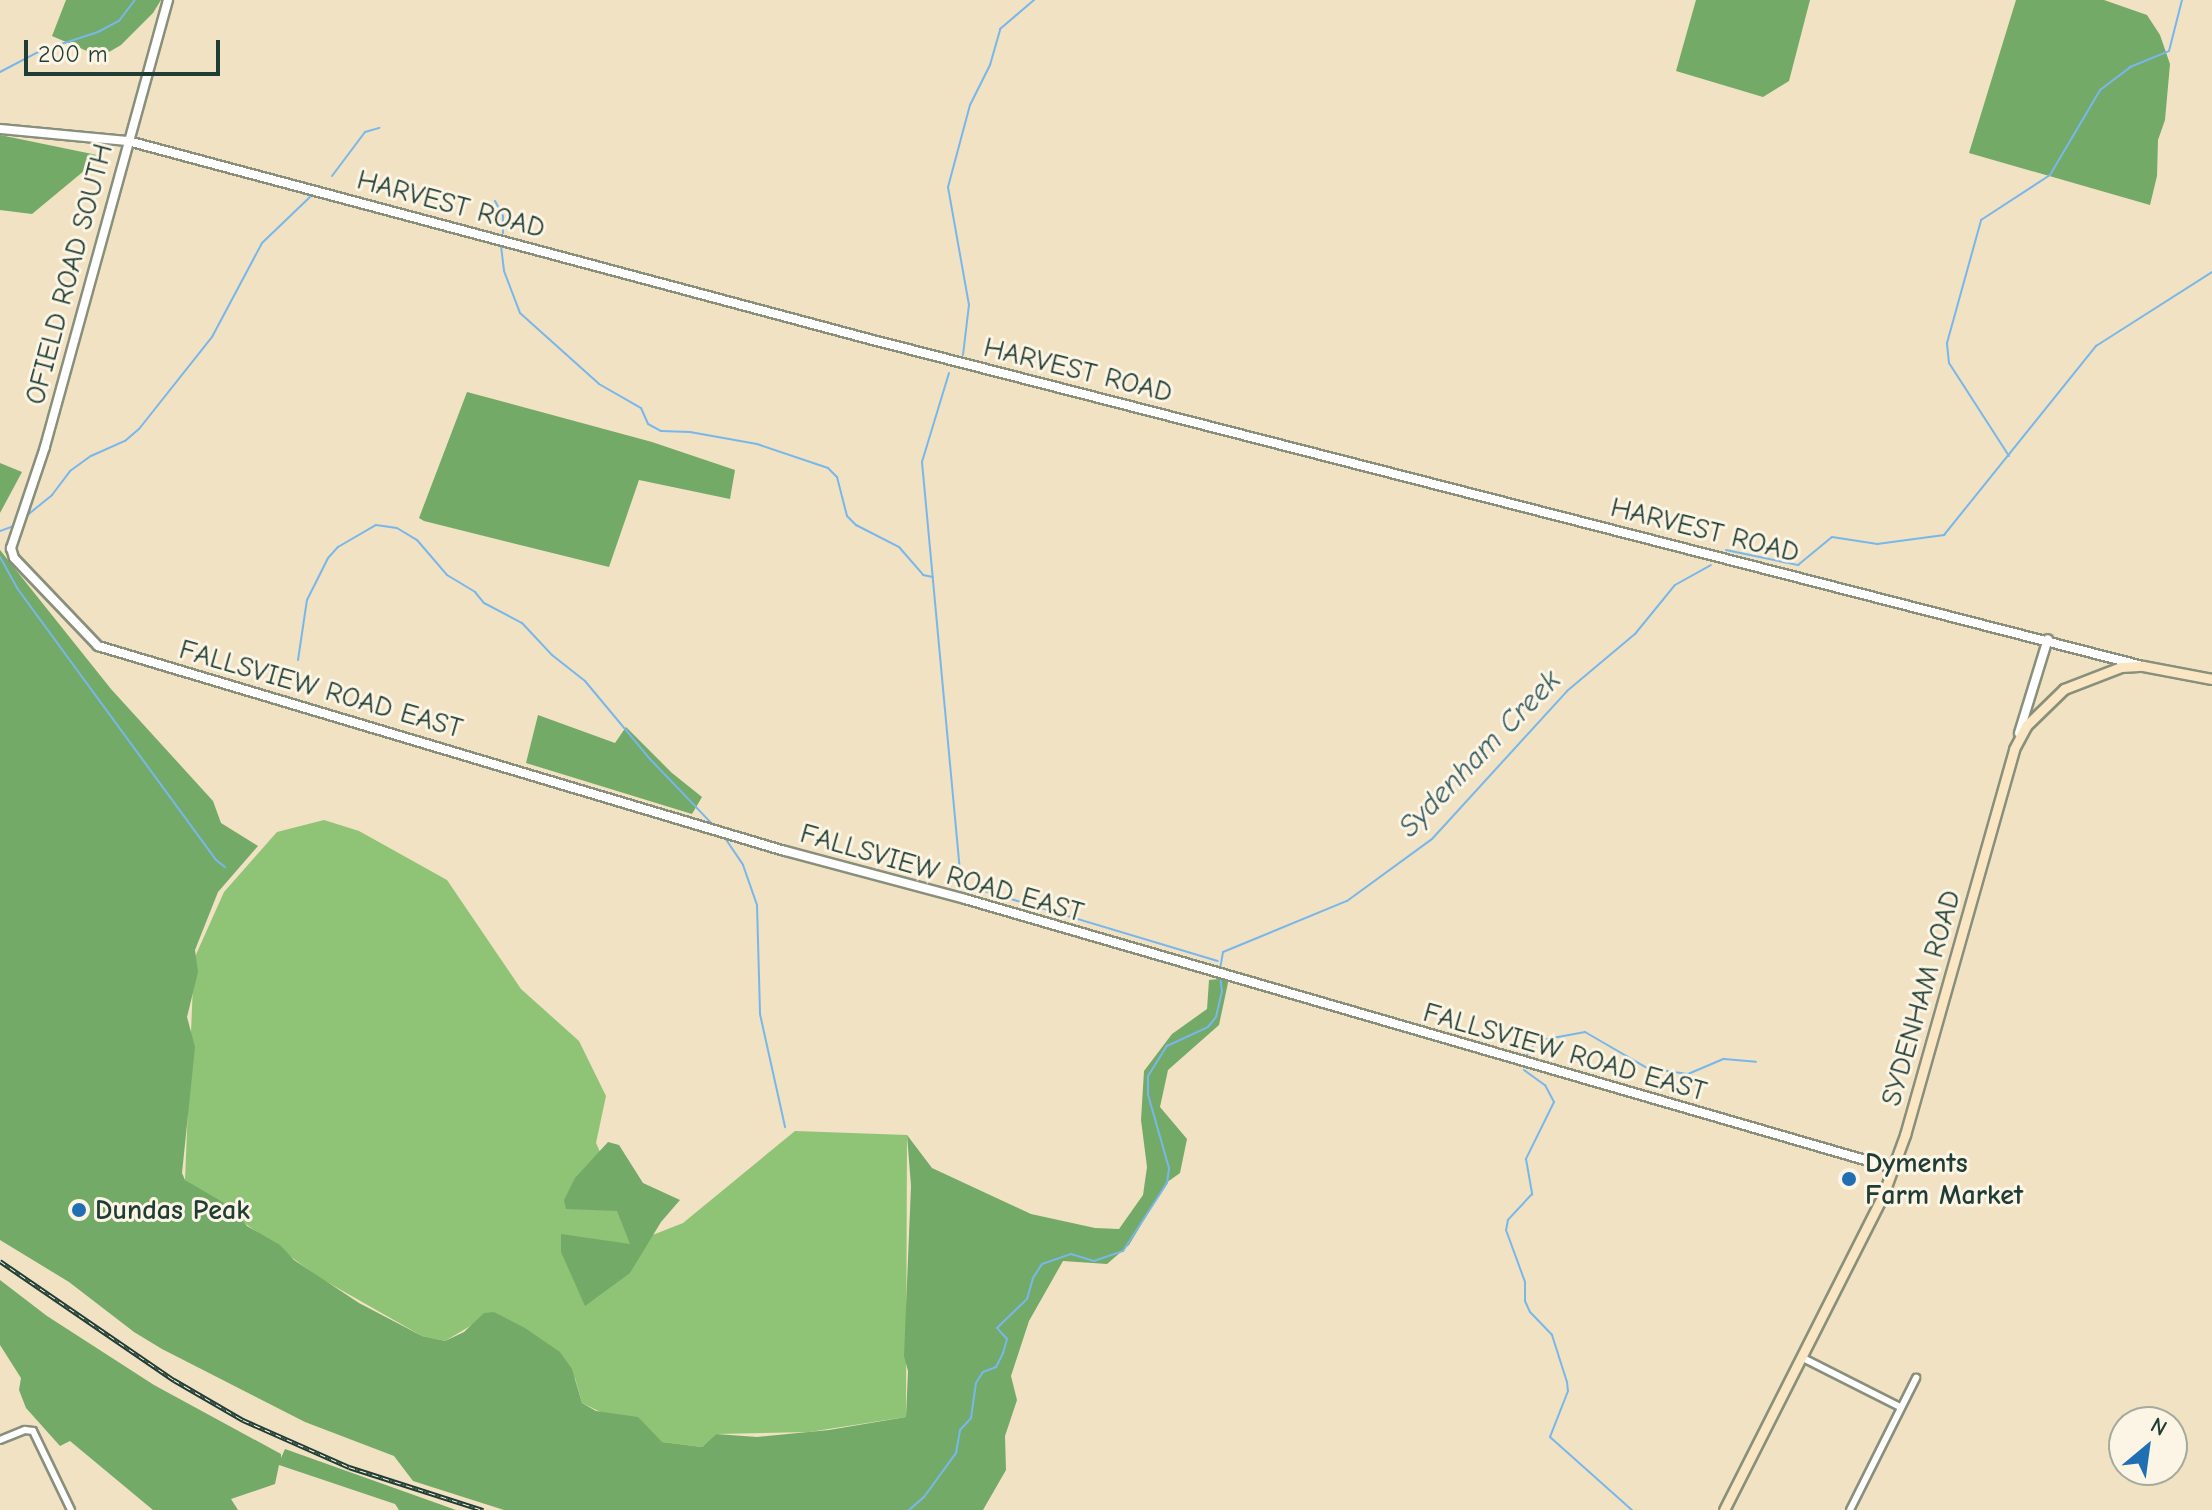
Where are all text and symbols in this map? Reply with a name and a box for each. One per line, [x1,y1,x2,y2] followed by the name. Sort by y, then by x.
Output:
[28,24,224,74] scale bar
[38,40,108,68] text: 200 m
[18,140,120,408] street label: OFIELD ROAD SOUTH
[353,163,549,245] street label: HARVEST ROAD
[980,330,1176,410] street label: HARVEST ROAD
[1607,490,1803,570] street label: HARVEST ROAD
[175,632,467,746] street label: FALLSVIEW ROAD EAST
[1391,663,1569,845] water label: Sydenham Creek
[796,816,1088,930] street label: FALLSVIEW ROAD EAST
[1874,886,1968,1110] street label: SYDENHAM ROAD
[1419,995,1711,1109] street label: FALLSVIEW ROAD EAST
[1865,1146,2023,1212] place label: Dyments Farm Market
[1840,1170,1858,1188] marker: Dyments Farm Market
[95,1193,250,1227] place label: Dundas Peak
[70,1201,88,1219] marker: Dundas Peak
[2108,1406,2188,1486] north arrow
[2146,1412,2171,1442] text: N

